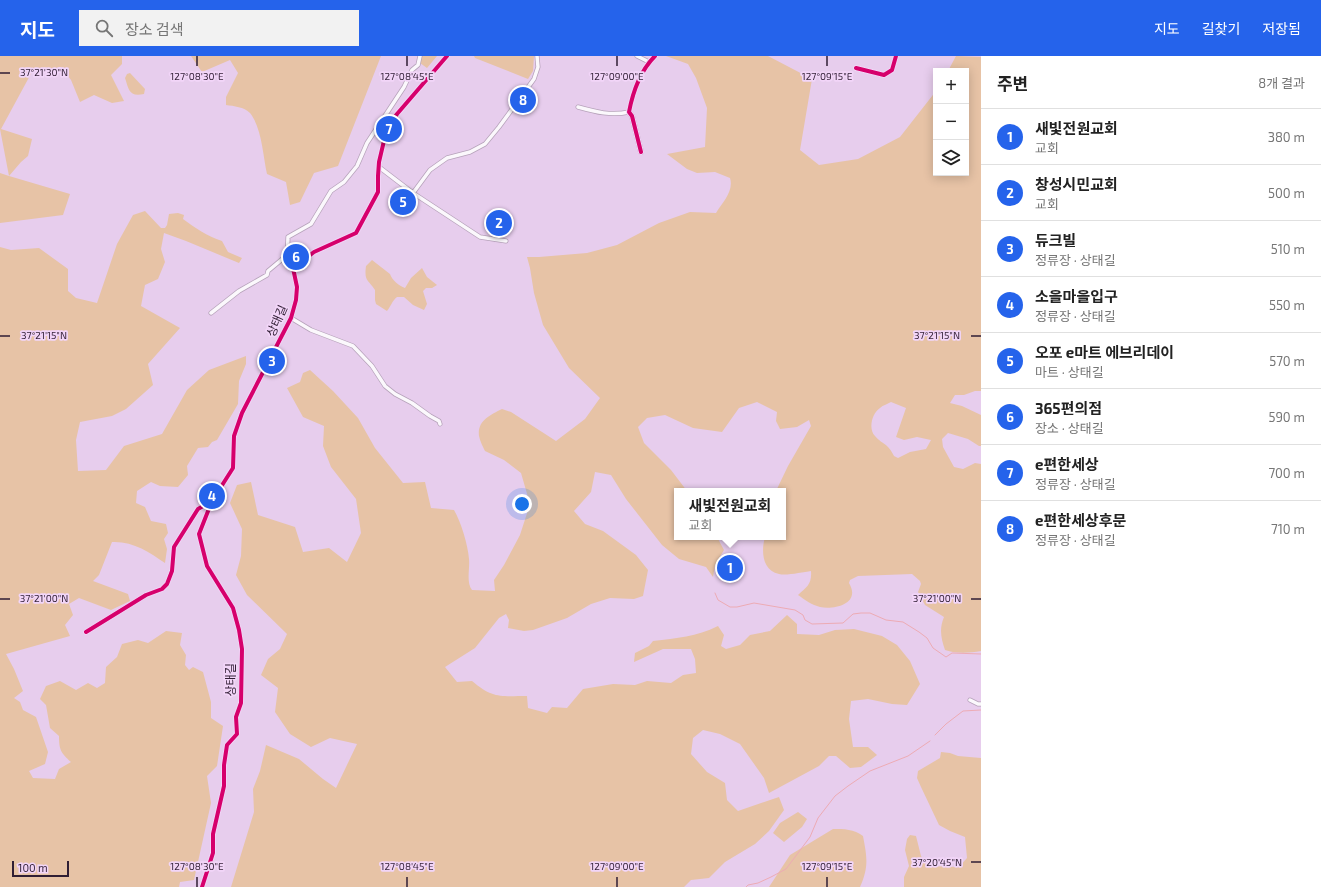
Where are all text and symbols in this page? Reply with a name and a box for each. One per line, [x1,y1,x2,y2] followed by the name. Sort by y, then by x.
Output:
[79,10,359,46] search box
[93,17,115,39] icon: search
[20,18,55,41] text: 지도
[125,20,184,38] text: 장소 검색
[1154,20,1180,37] text: 지도
[1202,20,1240,37] text: 길찾기
[1262,20,1301,37] text: 저장됨
[20,66,68,78] text: 37°21'30"N
[933,68,969,176] map controls
[933,68,969,104] button: +
[170,70,224,82] text: 127°08'30"E
[381,70,434,82] text: 127°08'45"E
[590,70,644,82] text: 127°09'00"E
[802,70,853,82] text: 127°09'15"E
[997,73,1028,93] text: 주변
[1258,75,1305,91] text: 8개 결과
[510,85,536,115] pin: 8
[933,104,969,140] button: −
[376,114,402,144] pin: 7
[1035,119,1118,137] text: 새빛전원교회
[1007,129,1013,145] text: 1
[1268,129,1305,145] text: 380 m
[933,140,969,176] button: layers
[1035,140,1059,156] text: 교회
[1035,175,1118,193] text: 창성시민교회
[1006,185,1014,201] text: 2
[1268,185,1305,201] text: 500 m
[390,187,416,217] pin: 5
[1035,196,1059,212] text: 교회
[486,208,512,238] pin: 2
[1035,231,1076,249] text: 듀크빌
[1006,241,1014,257] text: 3
[1271,241,1305,257] text: 510 m
[283,242,309,272] pin: 6
[1035,252,1116,268] text: 정류장 · 상태길
[1035,287,1118,305] text: 소을마을입구
[1006,297,1014,313] text: 4
[1269,297,1305,313] text: 550 m
[263,303,289,339] street label: 상태길
[1035,308,1116,324] text: 정류장 · 상태길
[21,329,67,341] text: 37°21'15"N
[914,329,960,341] text: 37°21'15"N
[1035,343,1174,361] text: 오포 e마트 에브리데이
[259,346,285,376] pin: 3
[1006,353,1014,369] text: 5
[1269,353,1305,369] text: 570 m
[1035,364,1104,380] text: 마트 · 상태길
[1035,399,1102,417] text: 365편의점
[1006,409,1014,425] text: 6
[1268,409,1305,425] text: 590 m
[1035,420,1104,436] text: 장소 · 상태길
[1035,455,1099,473] text: e편한세상
[1007,465,1013,481] text: 7
[1268,465,1305,481] text: 700 m
[1035,476,1116,492] text: 정류장 · 상태길
[199,481,225,511] pin: 4
[674,488,786,540] popup
[512,494,532,514] your location
[689,496,771,514] text: 새빛전원교회
[1035,511,1126,529] text: e편한세상후문
[689,517,713,533] text: 교회
[1006,521,1014,537] text: 8
[1271,521,1305,537] text: 710 m
[1035,532,1116,548] text: 정류장 · 상태길
[717,553,743,583] pin: 1
[20,592,68,604] text: 37°21'00"N
[913,592,961,604] text: 37°21'00"N
[223,663,237,697] street label: 상태길
[912,856,962,868] text: 37°20'45"N
[12,859,69,878] scale bar
[170,860,224,872] text: 127°08'30"E
[381,860,434,872] text: 127°08'45"E
[590,860,644,872] text: 127°09'00"E
[802,860,853,872] text: 127°09'15"E
[18,861,48,874] text: 100 m

